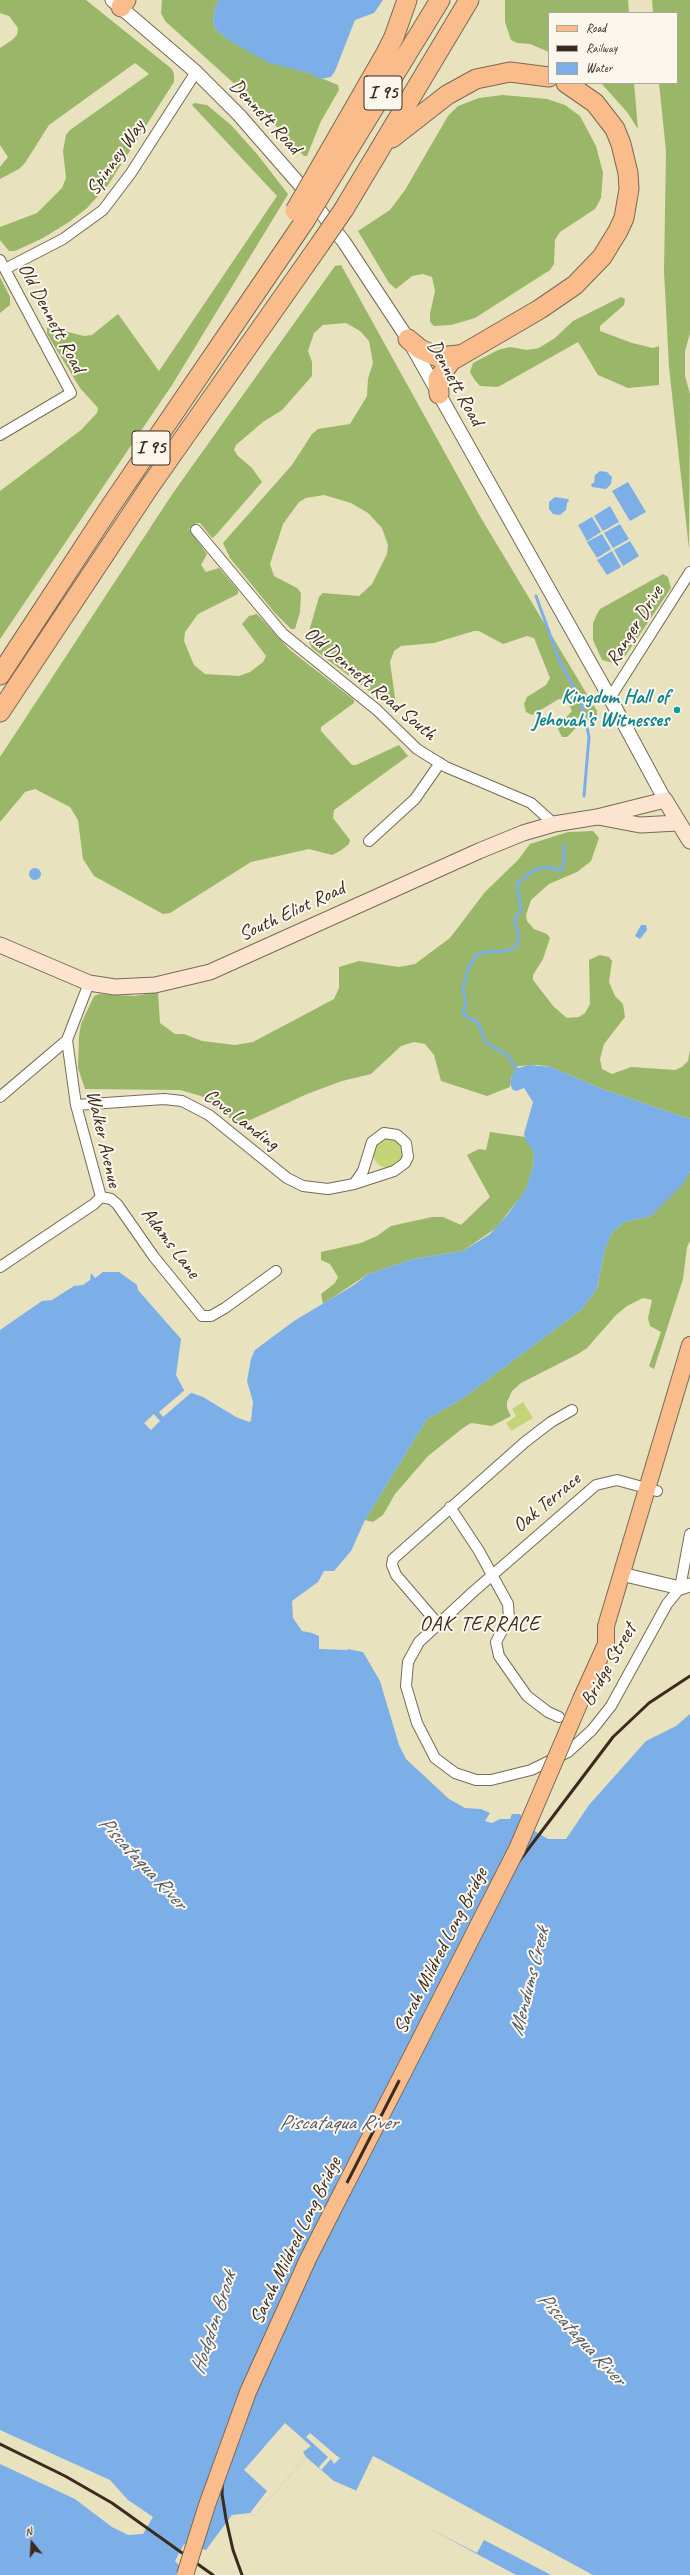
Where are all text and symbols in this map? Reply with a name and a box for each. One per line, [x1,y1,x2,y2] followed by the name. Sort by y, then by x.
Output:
[548,12,678,84] legend
[586,20,606,36] text: Road
[586,40,617,56] text: Railway
[586,60,612,76] text: Water
[224,74,306,160] street label: Dennett Road
[364,76,402,110] road number: I 95
[81,116,151,200] street label: Spinney Way
[12,259,90,377] street label: Old Dennett Road
[422,336,488,430] street label: Dennett Road
[132,431,170,465] road number: I 95
[601,582,669,670] street label: Ranger Drive
[299,622,441,746] street label: Old Dennett Road South
[532,686,669,733] place label: Kingdom Hall of Jehovah’s Witnesses
[672,705,682,715] marker: Kingdom Hall of Jehovah’s Witnesses
[235,877,349,947] street label: South Eliot Road
[198,1084,284,1156] street label: Cove Landing
[80,1088,126,1190] street label: Walker Avenue
[135,1203,205,1283] street label: Adams Lane
[508,1468,586,1538] street label: Oak Terrace
[420,1611,540,1637] district label: OAK TERRACE
[576,1619,642,1711] street label: Bridge Street
[93,1811,191,1915] water label: Piscataqua River
[389,1864,493,2038] street label: Sarah Mildred Long Bridge
[504,1925,556,2039] water label: Mendums Creek
[279,2110,397,2136] water label: Piscataqua River
[245,2154,347,2328] street label: Sarah Mildred Long Bridge
[186,2269,242,2377] water label: Hodgdon Brook
[532,2287,630,2391] water label: Piscataqua River
[12,2523,52,2563] north arrow
[23,2524,34,2539] text: N

